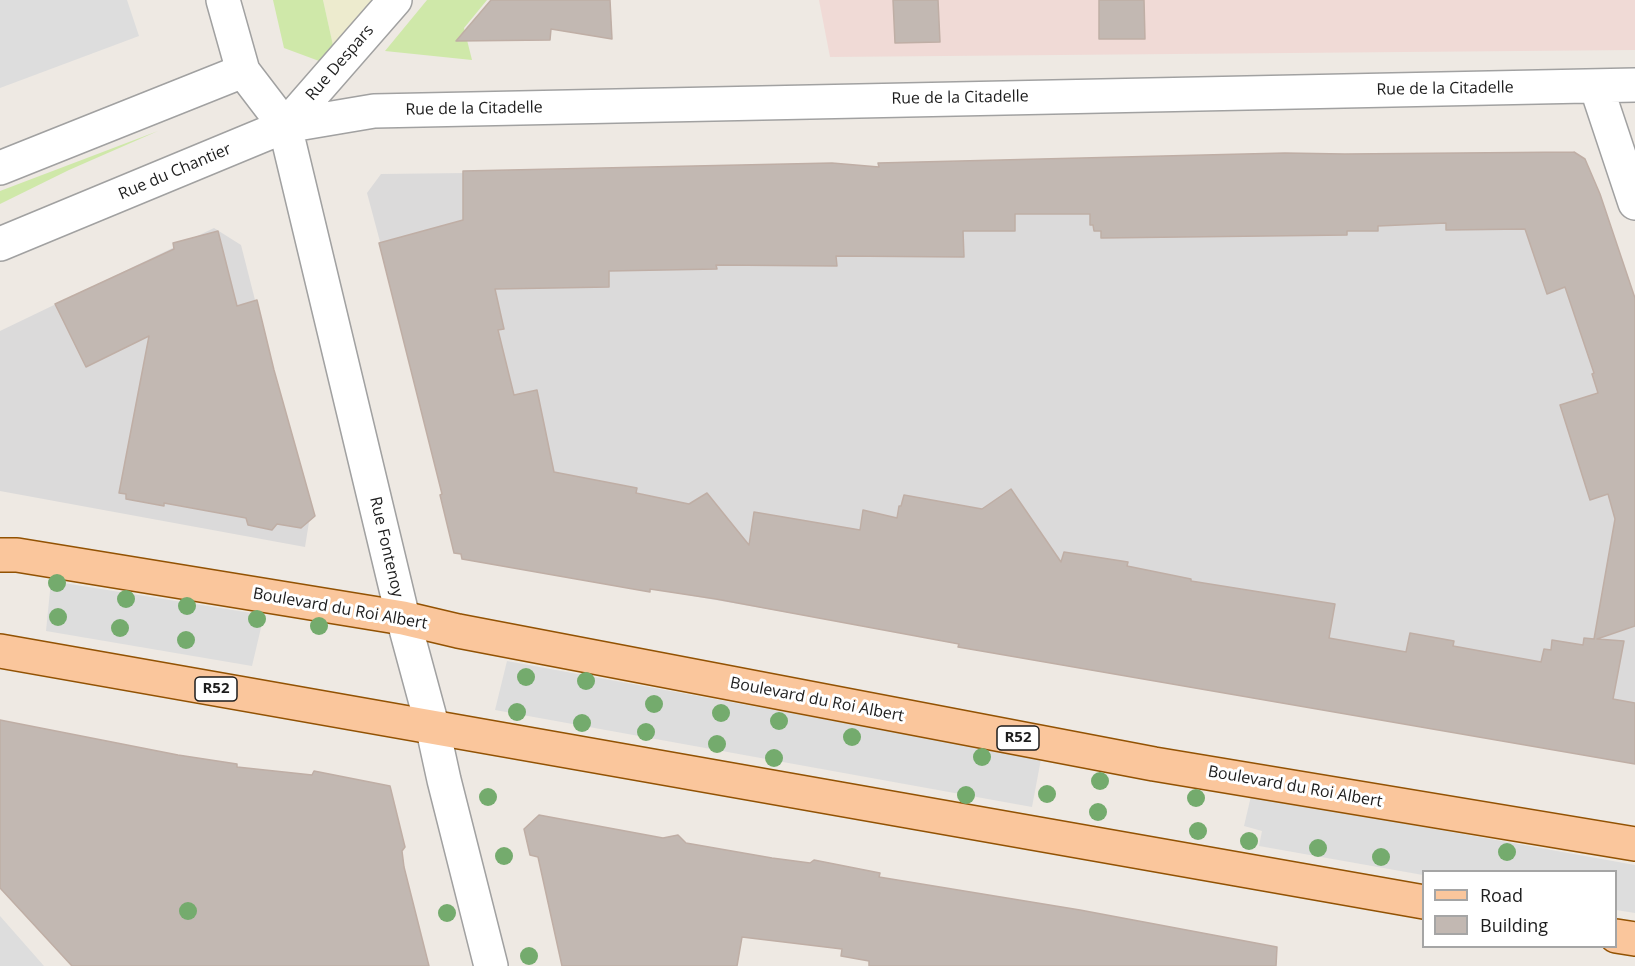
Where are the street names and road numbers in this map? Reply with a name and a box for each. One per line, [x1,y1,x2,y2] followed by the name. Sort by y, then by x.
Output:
[302,21,378,105] street label: Rue Despars
[1376,78,1514,100] street label: Rue de la Citadelle
[891,87,1029,109] street label: Rue de la Citadelle
[405,98,543,120] street label: Rue de la Citadelle
[116,140,234,204] street label: Rue du Chantier
[365,495,407,599] street label: Rue Fontenoy
[251,584,429,634] street label: Boulevard du Roi Albert
[728,674,906,726] street label: Boulevard du Roi Albert
[195,677,237,701] road number: R52
[997,726,1039,750] road number: R52
[1206,762,1384,812] street label: Boulevard du Roi Albert

